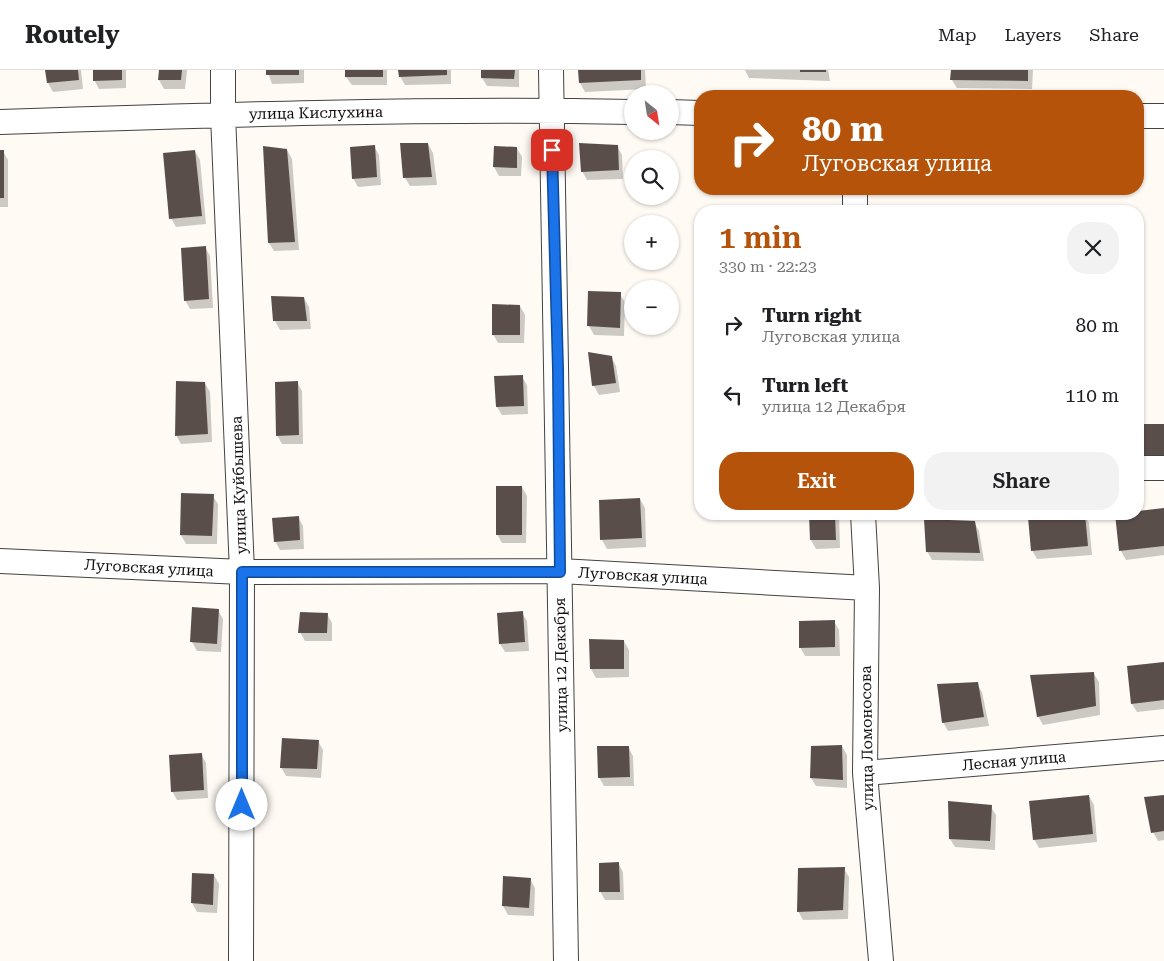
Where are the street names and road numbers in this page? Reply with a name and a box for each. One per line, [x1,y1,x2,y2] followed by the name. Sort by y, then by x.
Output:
[249,103,383,123] street label: улица Кислухина
[228,415,250,555] street label: улица Куйбышева
[84,556,214,580] street label: Луговская улица
[578,564,708,588] street label: Луговская улица
[551,597,571,733] street label: улица 12 Декабря
[857,665,877,811] street label: улица Ломоносова
[961,747,1067,775] street label: Лесная улица

